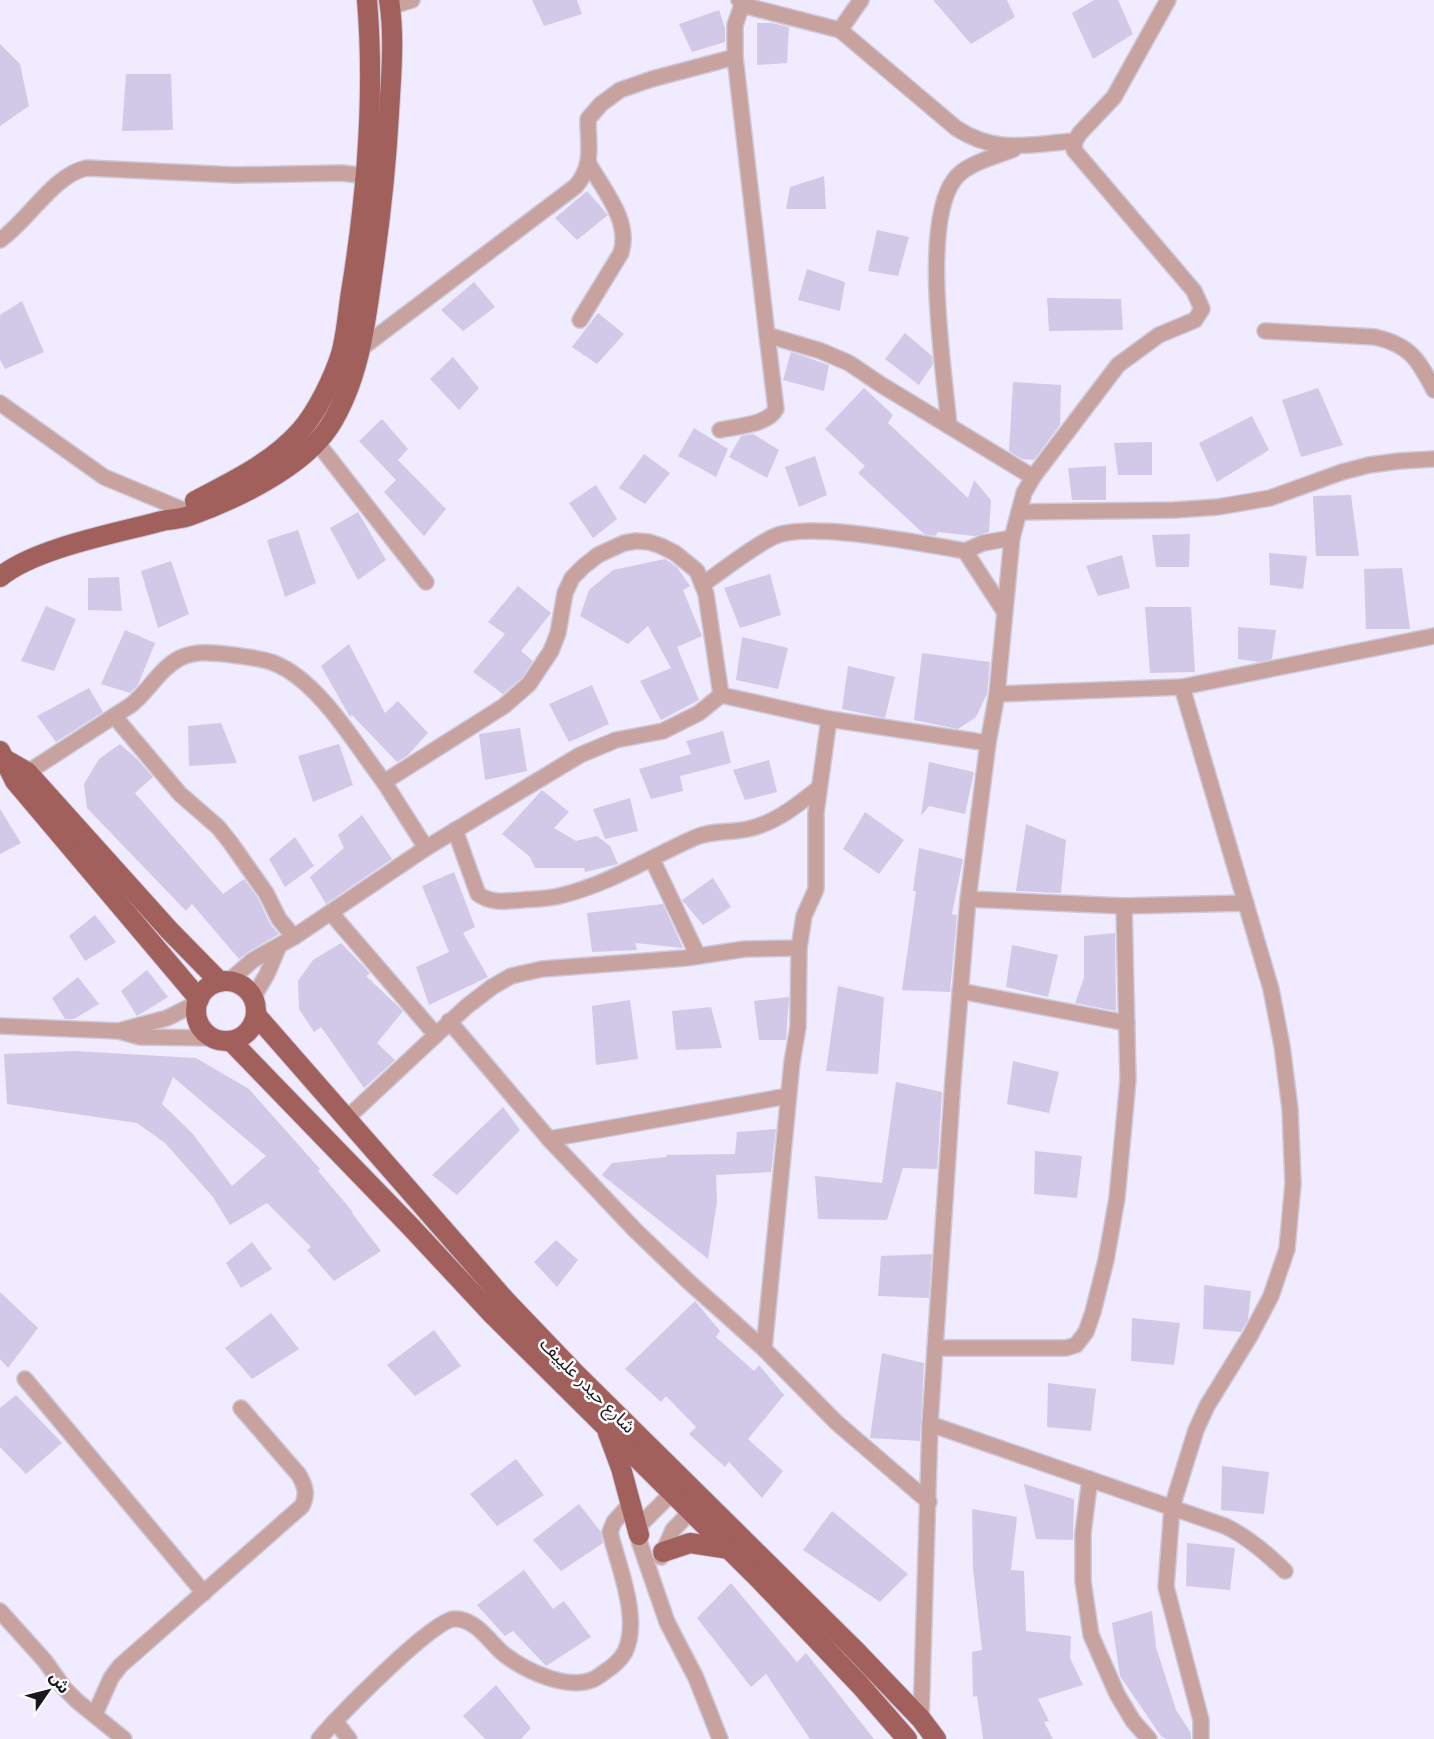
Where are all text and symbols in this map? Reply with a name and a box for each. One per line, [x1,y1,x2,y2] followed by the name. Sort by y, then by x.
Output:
[533,1333,640,1440] street label: شارع حيدر علييف
[18,1661,78,1721] north arrow
[46,1668,75,1697] text: ش

